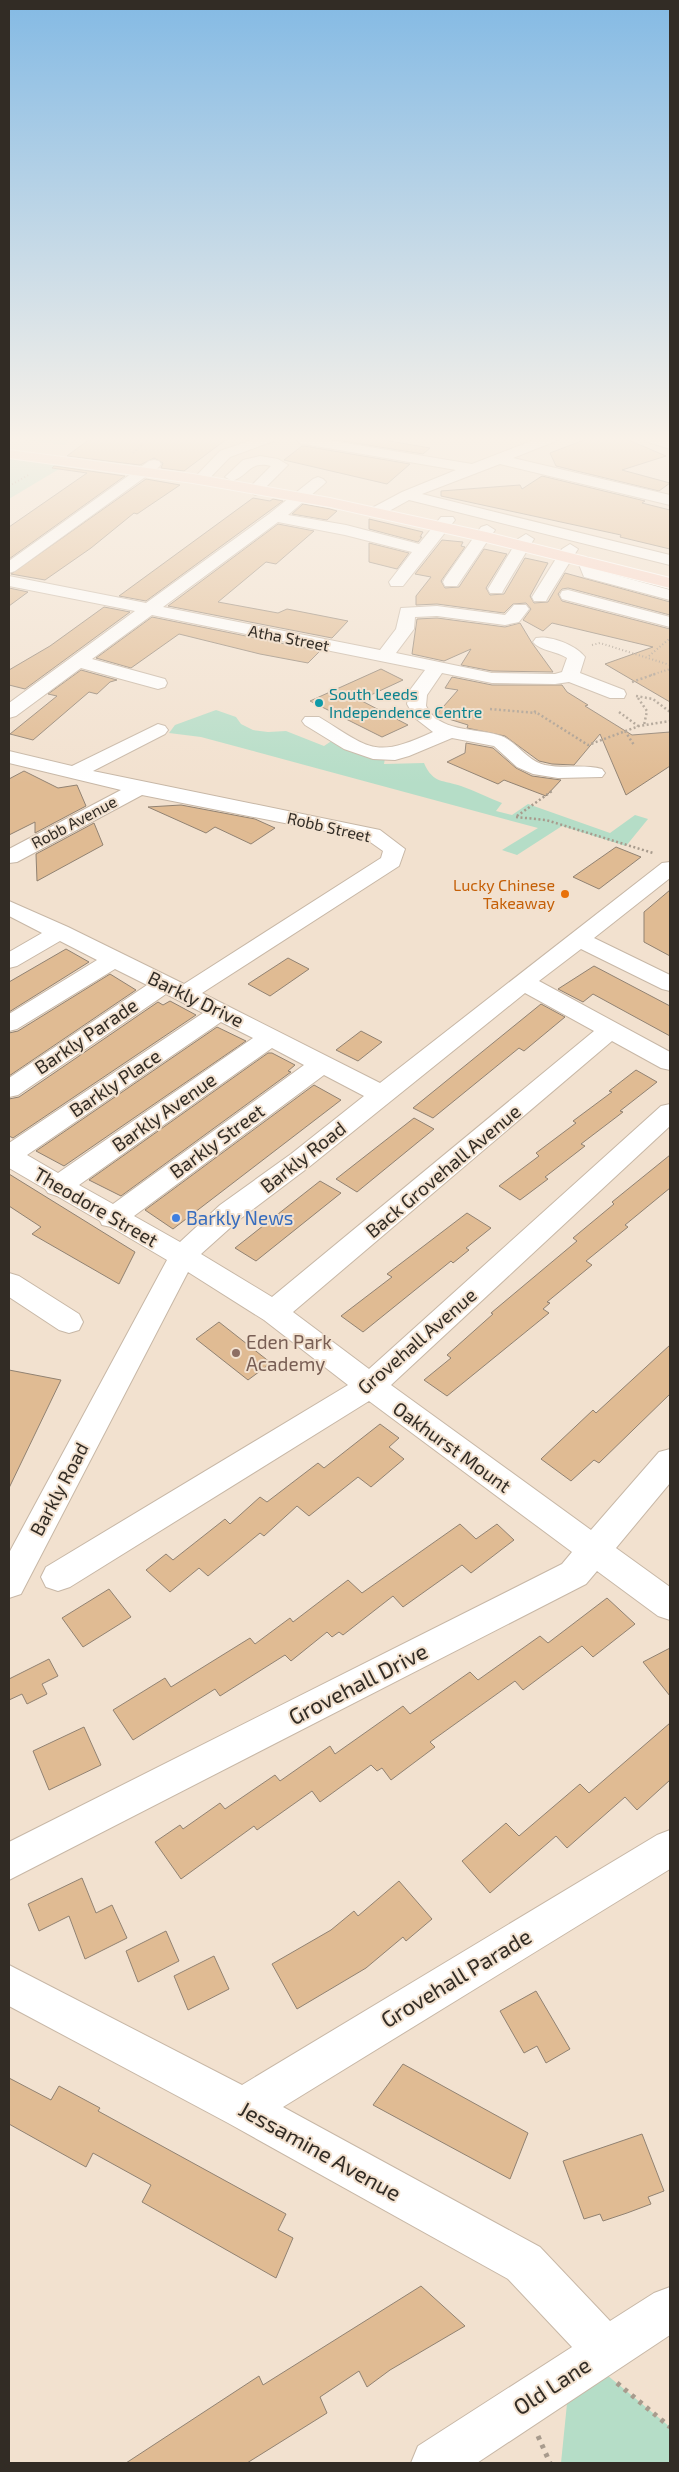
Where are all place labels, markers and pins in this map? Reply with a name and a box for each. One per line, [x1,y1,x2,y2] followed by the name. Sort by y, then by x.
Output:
[329,684,482,721] place label: South Leeds Independence Centre
[313,697,325,709] marker: South Leeds Independence Centre
[453,875,556,912] place label: Lucky Chinese Takeaway
[559,888,571,900] marker: Lucky Chinese Takeaway
[186,1206,294,1229] place label: Barkly News
[170,1212,182,1224] marker: Barkly News
[246,1330,332,1375] place label: Eden Park Academy
[230,1347,242,1359] marker: Eden Park Academy

